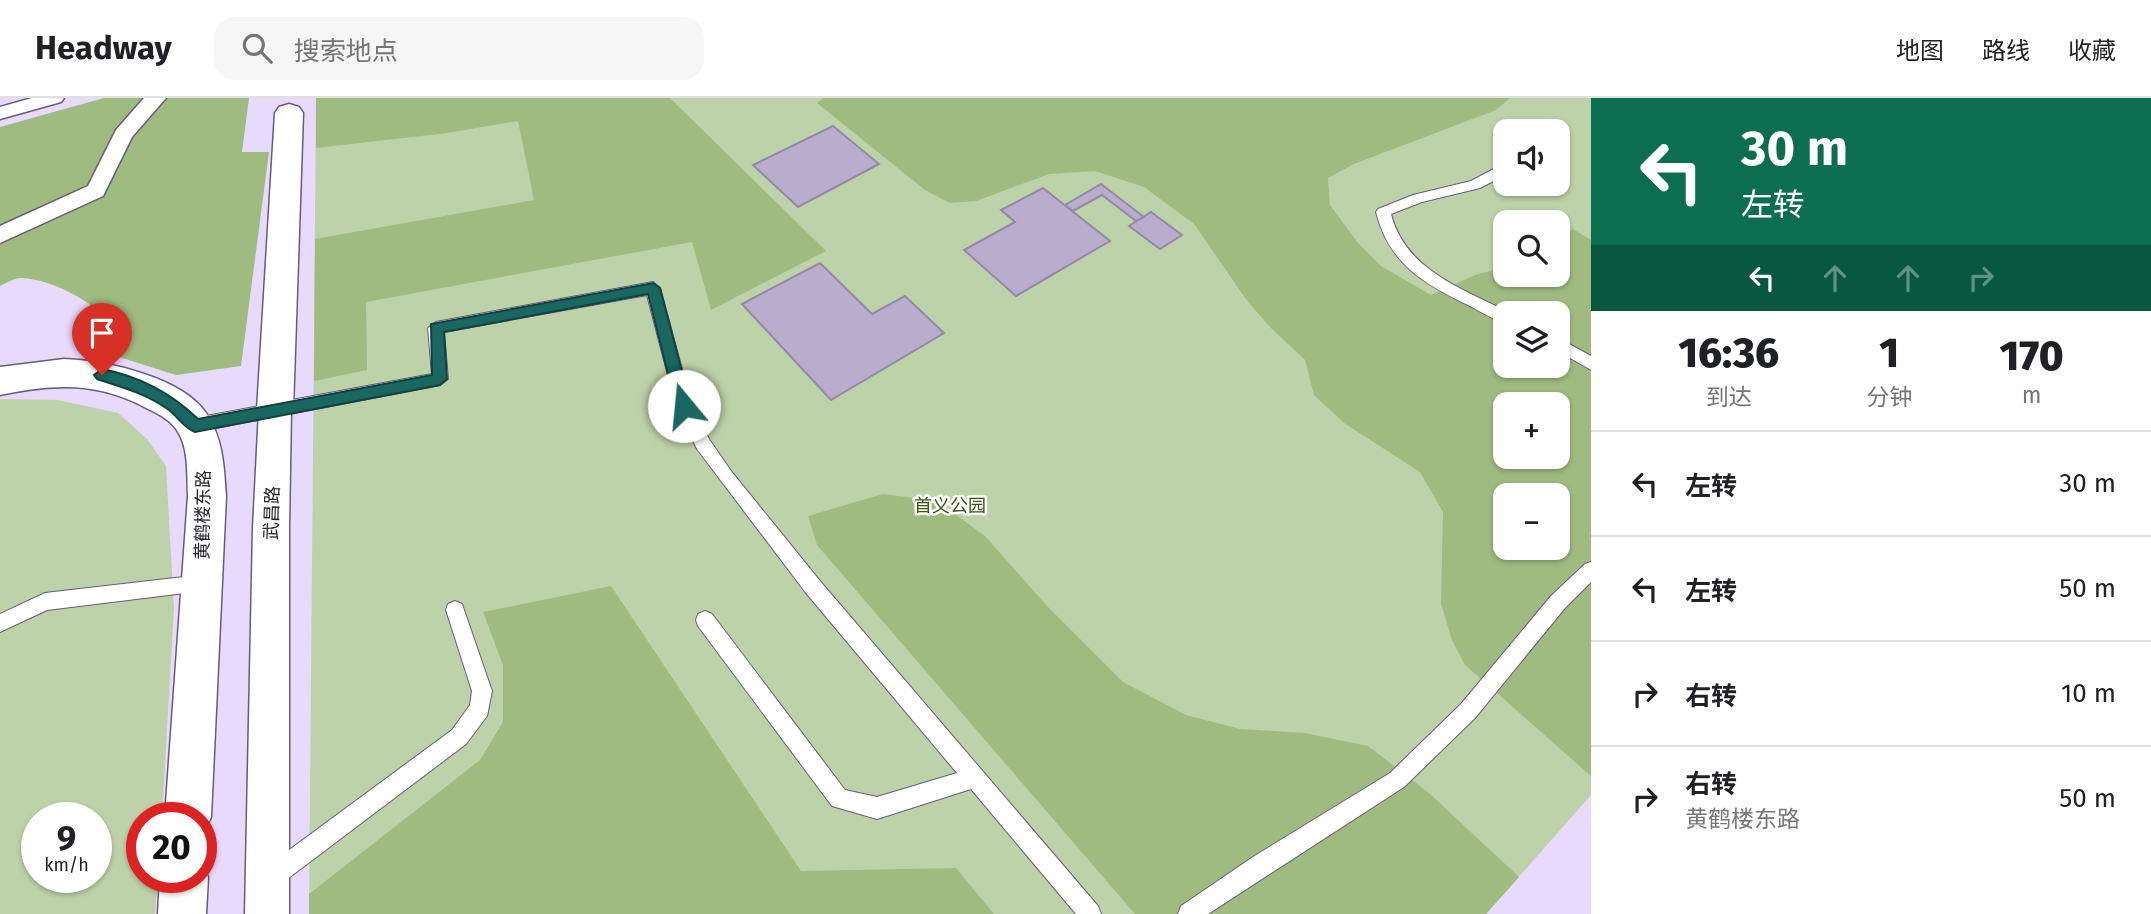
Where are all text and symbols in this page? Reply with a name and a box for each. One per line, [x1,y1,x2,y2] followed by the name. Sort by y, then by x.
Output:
[214,17,704,80] search box
[35,28,172,68] text: Headway
[238,29,276,67] icon: search
[294,36,398,67] text: 搜索地点
[1896,37,1944,65] text: 地图
[1982,37,2030,65] text: 路线
[2068,37,2116,65] text: 收藏
[1493,119,1570,560] map controls
[1493,119,1570,196] button: sound
[1741,119,1848,178] text: 30 m
[1626,126,1717,217] icon: left
[1741,186,1805,224] text: 左转
[1493,210,1570,287] button: search
[1743,259,1781,297] icon: left
[1816,259,1854,297] icon: ahead
[1889,259,1927,297] icon: ahead
[1962,259,2000,297] icon: right
[1493,301,1570,378] button: layers
[72,303,132,375] pin
[83,314,121,352] icon: arrive
[1678,328,1779,378] text: 16:36
[1879,328,1899,378] text: 1
[1999,331,2064,381] text: 170
[647,369,721,443] position arrow
[2022,381,2041,409] text: m
[1706,383,1752,411] text: 到达
[1866,383,1912,411] text: 分钟
[1493,392,1570,469] button: +
[1626,465,1664,503] icon: left
[2059,468,2116,499] text: 30 m
[191,470,215,560] street label: 黄鹤楼东路
[1685,471,1737,502] text: 左转
[1493,483,1570,560] button: −
[260,486,284,540] street label: 武昌路
[914,495,986,517] park label: 首义公园
[1626,570,1664,608] icon: left
[2059,573,2116,604] text: 50 m
[1685,576,1737,607] text: 左转
[1626,675,1664,713] icon: right
[2061,678,2116,709] text: 10 m
[1685,681,1737,712] text: 右转
[1685,769,1737,800] text: 右转
[1626,780,1664,818] icon: right
[2059,783,2116,814] text: 50 m
[126,802,217,893] speed limit sign: 20
[1685,805,1800,833] text: 黄鹤楼东路
[57,817,76,859] text: 9
[44,854,89,876] text: km/h

